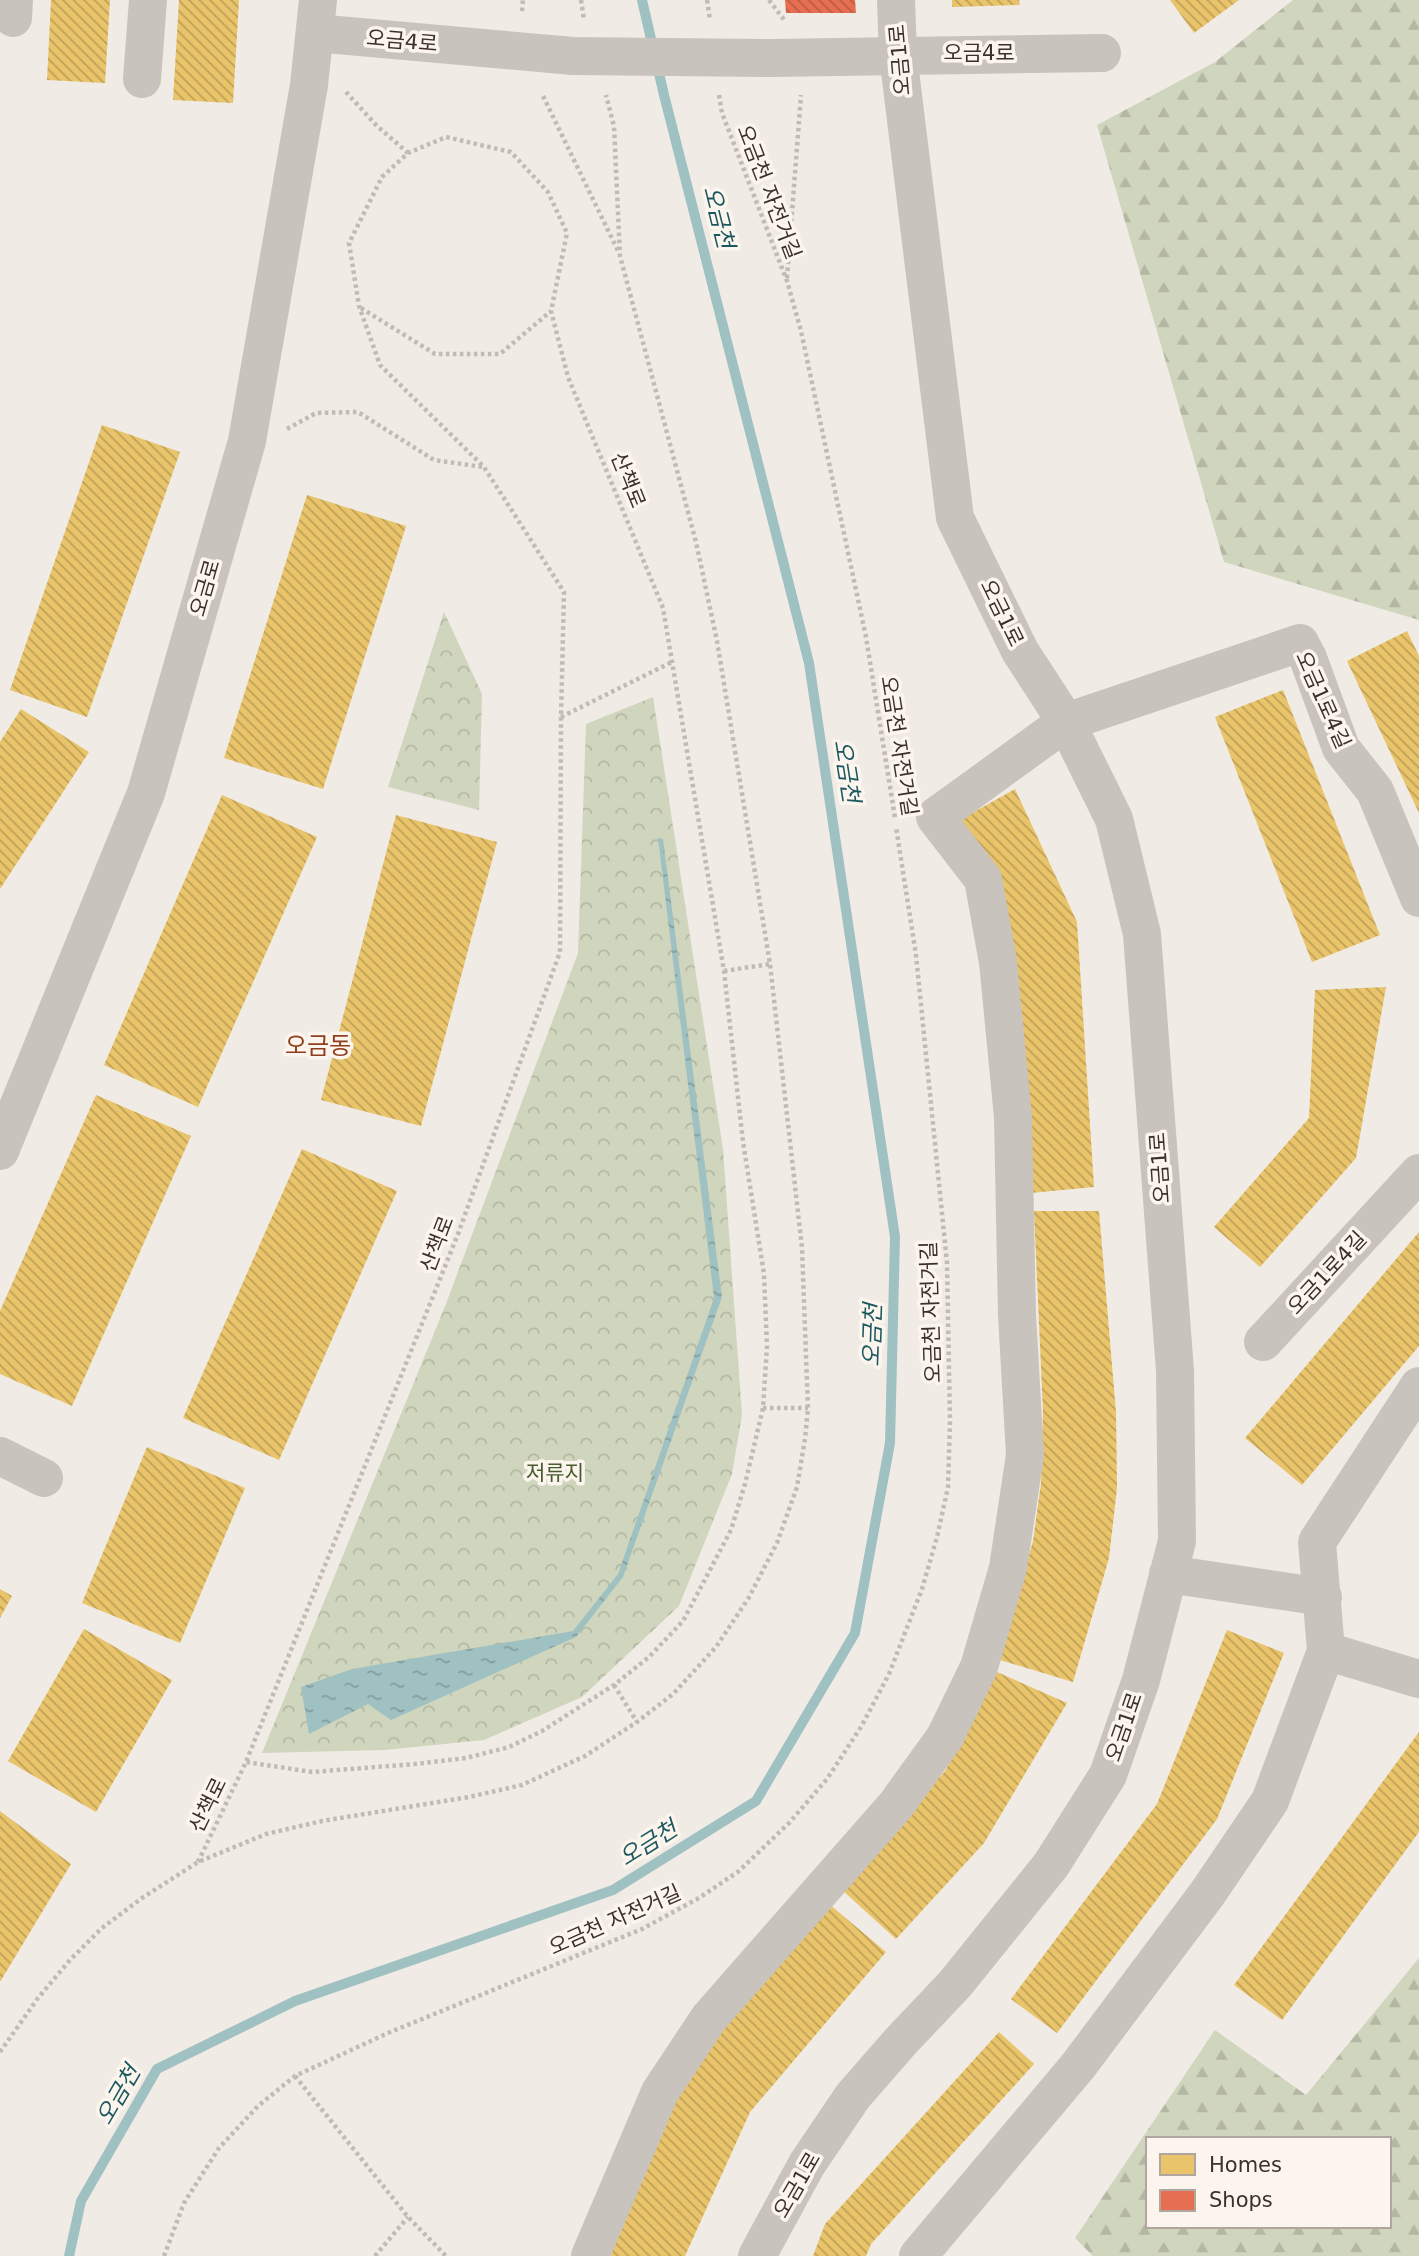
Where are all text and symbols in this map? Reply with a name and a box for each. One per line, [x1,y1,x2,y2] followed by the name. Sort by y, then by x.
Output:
[885,23,915,97] street label: 오금1로
[365,26,439,56] street label: 오금4로
[943,41,1015,65] street label: 오금4로
[732,121,806,263] street label: 오금천 자전거길
[699,183,740,254] water label: 오금천
[606,449,650,511] street label: 산책로
[185,557,225,619] street label: 오금로
[976,576,1028,650] street label: 오금1로
[1291,648,1355,752] street label: 오금1로4길
[876,674,922,818] street label: 오금천 자전거길
[829,738,865,807] water label: 오금천
[285,1032,351,1060] district label: 오금동
[1146,1132,1174,1204] street label: 오금1로
[415,1213,459,1275] street label: 산책로
[1283,1227,1371,1319] street label: 오금1로4길
[917,1241,945,1383] street label: 오금천 자전거길
[858,1300,886,1367] water label: 오금천
[526,1461,584,1485] park label: 저류지
[1101,1689,1147,1765] street label: 오금1로
[185,1774,231,1836] street label: 산책로
[614,1814,684,1871] water label: 오금천
[545,1880,685,1960] street label: 오금천 자전거길
[91,2059,147,2129] water label: 오금천
[1146,2137,1391,2228] legend
[769,2148,825,2222] street label: 오금1로
[1209,2153,1282,2177] text: Homes
[1209,2188,1273,2212] text: Shops

